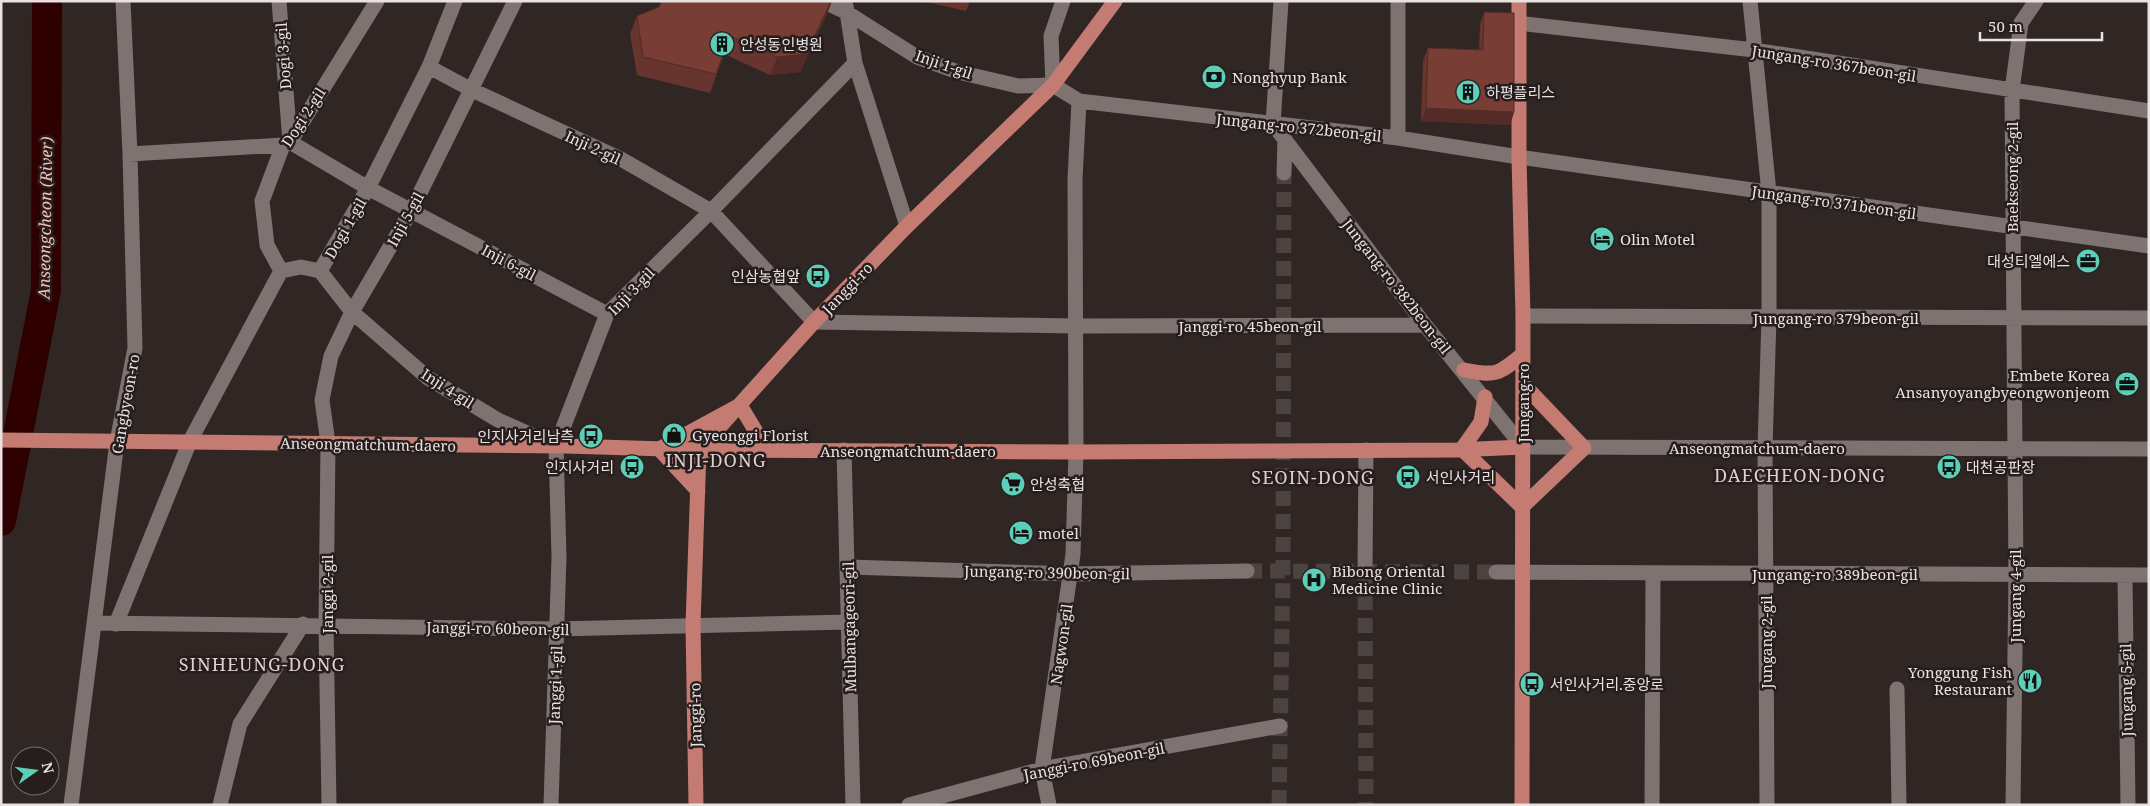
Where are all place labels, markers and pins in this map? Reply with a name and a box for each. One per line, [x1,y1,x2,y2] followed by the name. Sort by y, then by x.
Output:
[709,31,735,57] building icon: 안성동인병원
[740,34,823,54] place label: 안성동인병원
[1201,64,1227,90] bank icon: Nonghyup Bank
[1232,67,1347,87] place label: Nonghyup Bank
[1455,79,1481,105] building icon: 하평플리스
[1486,82,1555,102] place label: 하평플리스
[1589,226,1615,252] hotel icon: Olin Motel
[1620,229,1695,249] place label: Olin Motel
[2075,248,2101,274] office icon: 대성티엘에스
[1987,251,2070,271] place label: 대성티엘에스
[805,263,831,289] bus stop icon: 인삼농협앞
[731,266,800,286] place label: 인삼농협앞
[1895,365,2110,402] place label: Embete Korea Ansanyoyangbyeongwonjeom
[2114,371,2140,397] office icon: Embete Korea Ansanyoyangbyeongwonjeom
[661,422,687,448] shop icon: Gyeonggi Florist
[578,423,604,449] bus stop icon: 인지사거리남측
[692,425,808,445] place label: Gyeonggi Florist
[477,426,574,446] place label: 인지사거리남측
[619,454,645,480] bus stop icon: 인지사거리
[1936,454,1962,480] bus stop icon: 대천공판장
[545,457,614,477] place label: 인지사거리
[1966,457,2035,477] place label: 대천공판장
[1395,464,1421,490] bus stop icon: 서인사거리
[1426,467,1495,487] place label: 서인사거리
[1000,471,1026,497] supermarket icon: 안성축협
[1030,474,1085,494] place label: 안성축협
[1008,520,1034,546] hotel icon: motel
[1038,523,1079,543] place label: motel
[1332,561,1446,598] place label: Bibong Oriental Medicine Clinic
[1301,567,1327,593] hospital icon: Bibong Oriental Medicine Clinic
[1907,662,2012,699] place label: Yonggung Fish Restaurant
[2017,668,2043,694] restaurant icon: Yonggung Fish Restaurant
[1519,671,1545,697] bus stop icon: 서인사거리.중앙로
[1550,674,1664,694] place label: 서인사거리.중앙로

